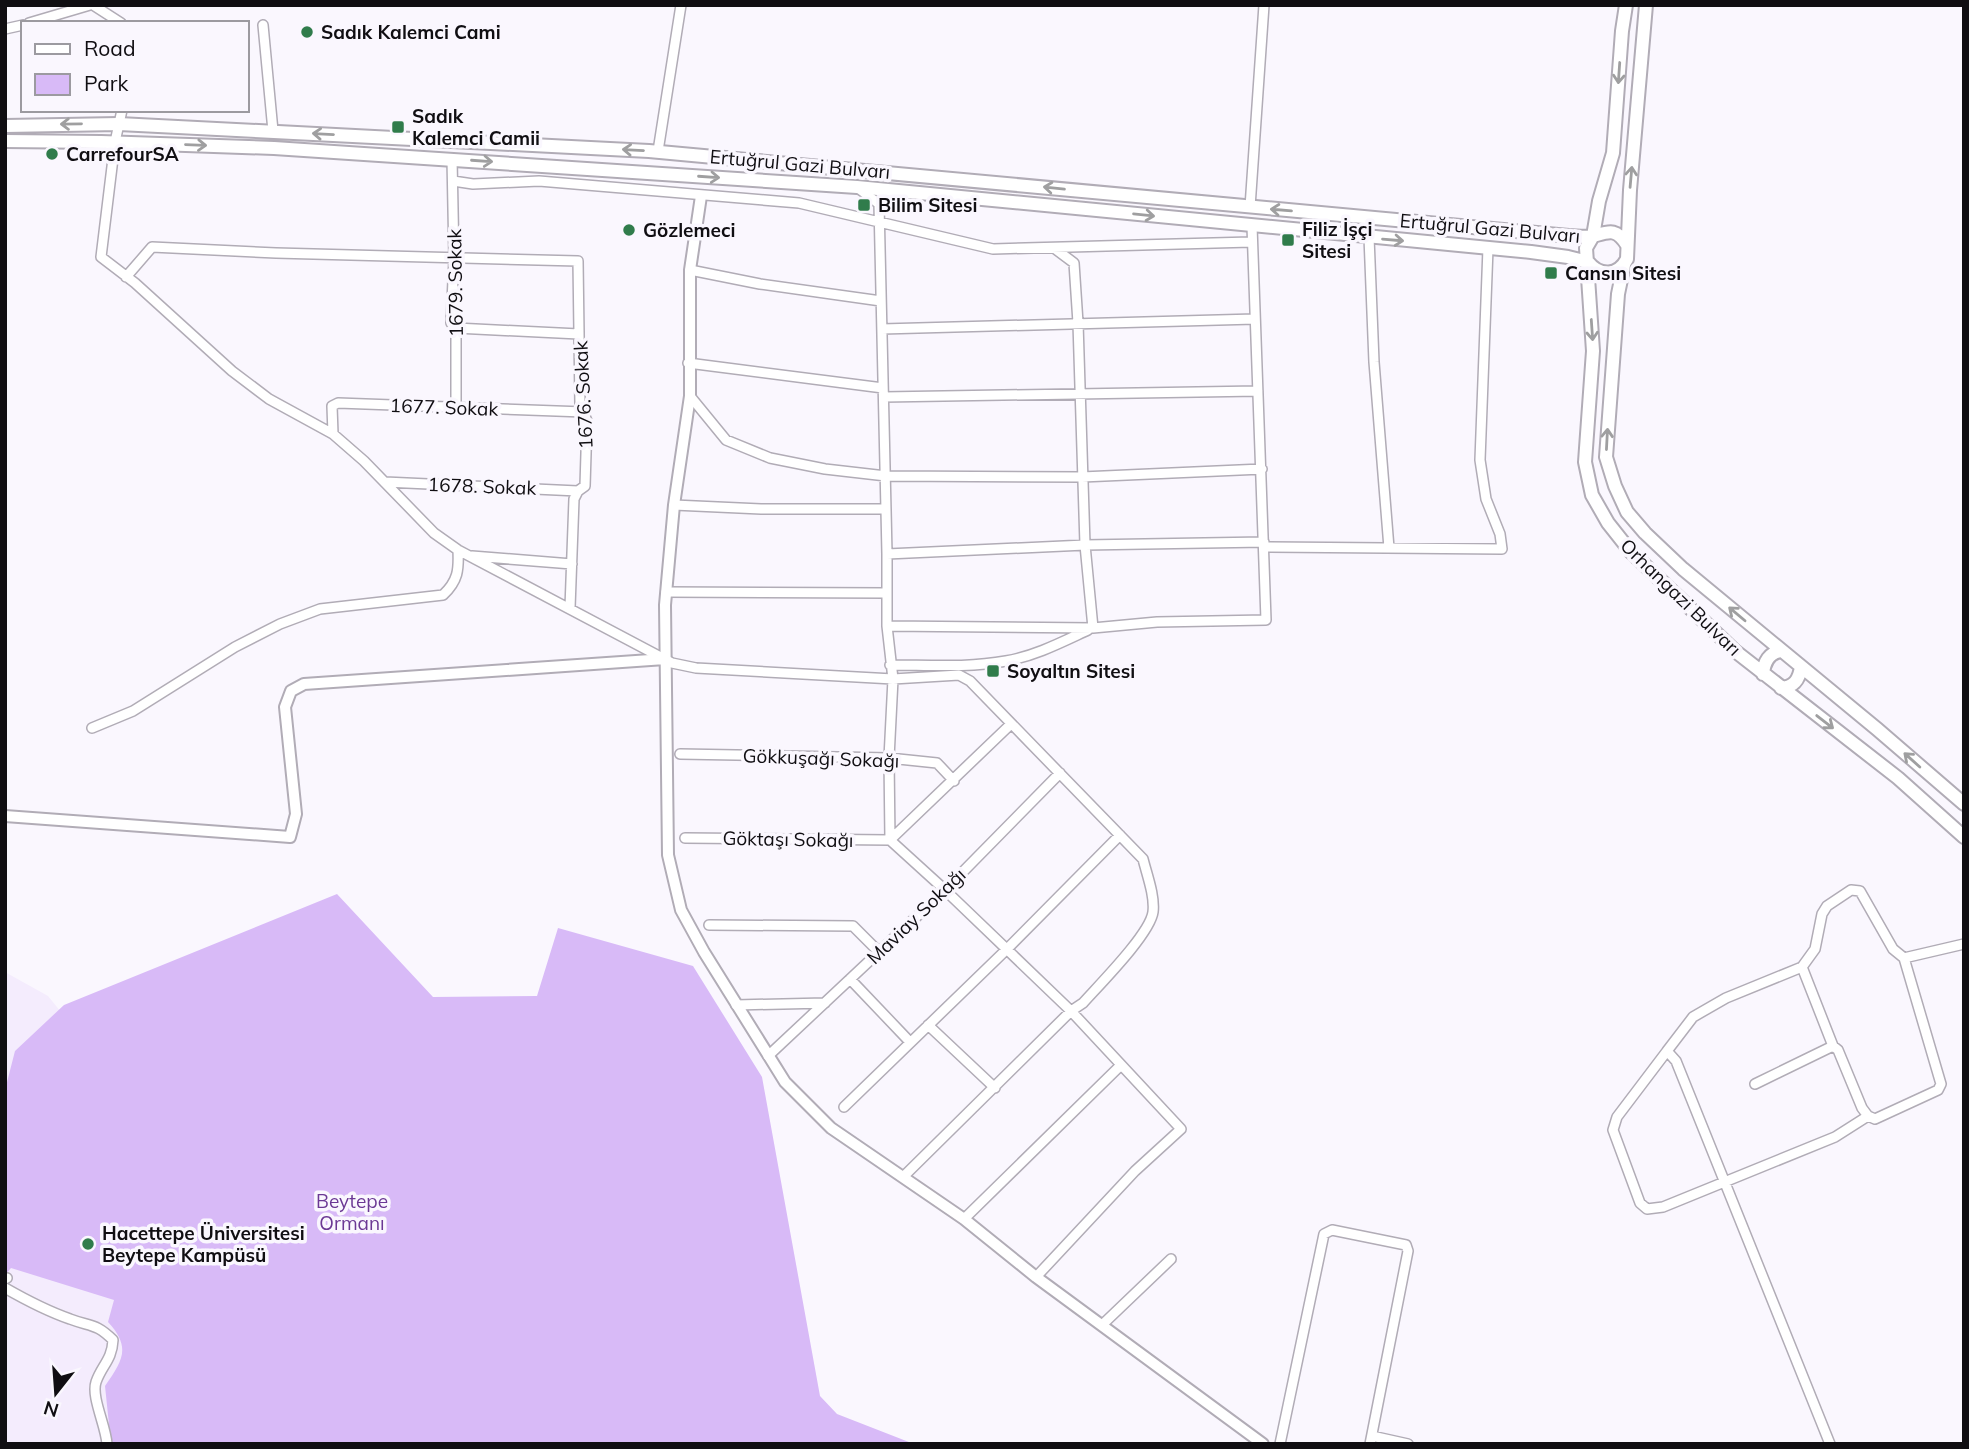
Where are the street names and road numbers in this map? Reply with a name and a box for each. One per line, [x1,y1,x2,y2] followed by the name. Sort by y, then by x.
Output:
[709,144,891,184] street label: Ertuğrul Gazi Bulvarı
[1399,208,1581,248] street label: Ertuğrul Gazi Bulvarı
[442,228,468,337] street label: 1679. Sokak
[568,340,598,450] street label: 1676. Sokak
[389,393,499,421] street label: 1677. Sokak
[427,472,537,500] street label: 1678. Sokak
[1616,533,1746,661] street label: Orhangazi Bulvarı
[742,743,900,773] street label: Gökkuşağı Sokağı
[722,826,854,852] street label: Göktaşı Sokağı
[862,863,970,969] street label: Maviay Sokağı

